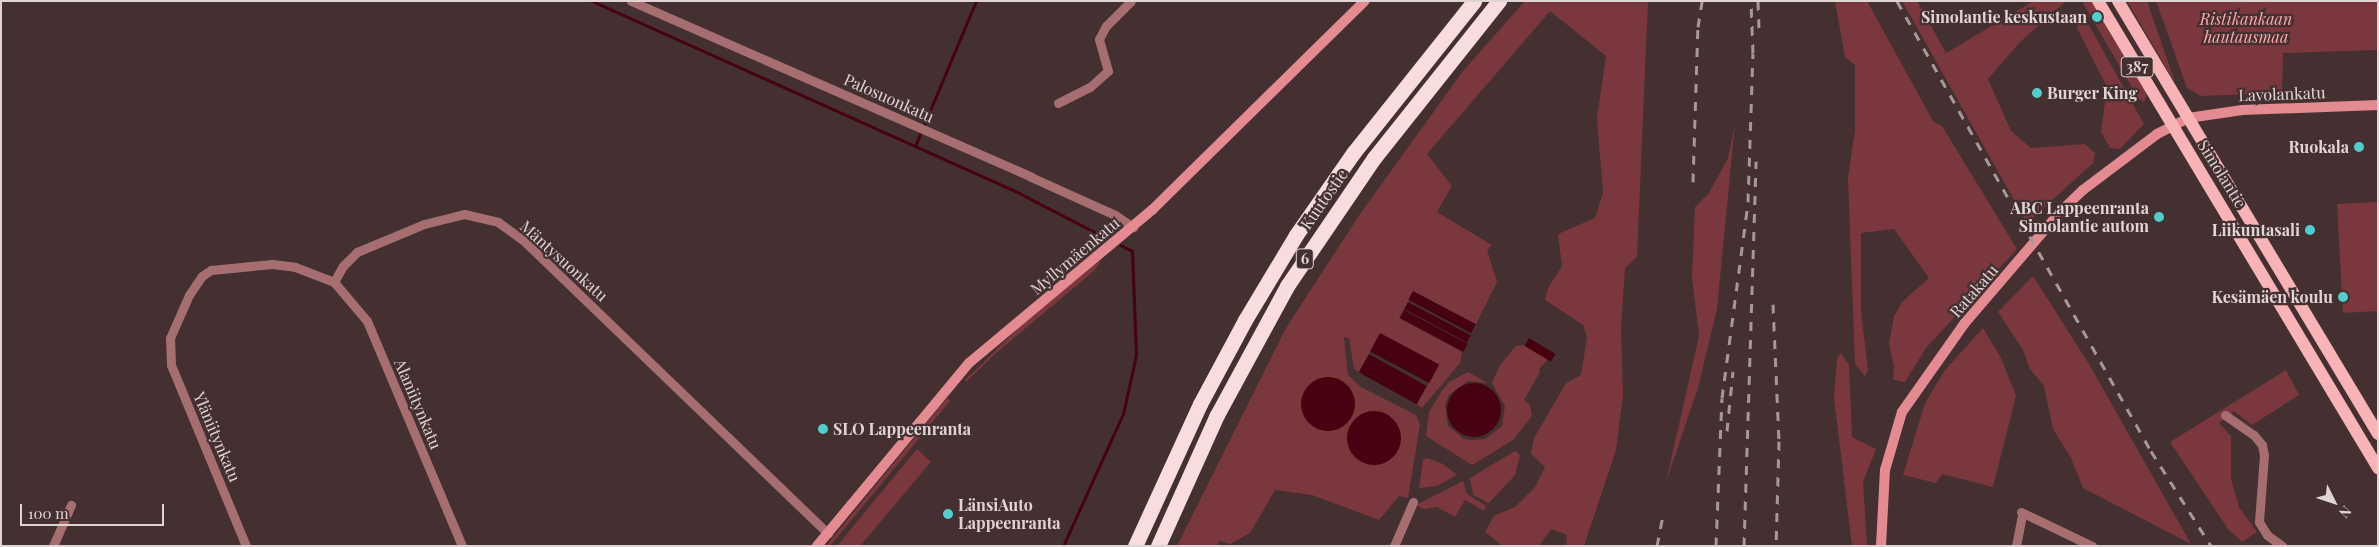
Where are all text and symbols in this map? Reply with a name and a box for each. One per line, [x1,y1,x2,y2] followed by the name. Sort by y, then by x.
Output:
[1921,7,2087,27] place label: Simolantie keskustaan
[2200,9,2292,47] park label: Ristikankaan hautausmaa
[2091,11,2103,23] marker: Simolantie keskustaan
[2120,54,2154,80] road number: 387
[841,70,937,126] street label: Palosuonkatu
[2047,83,2138,103] place label: Burger King
[2238,83,2326,105] street label: Lavolankatu
[2031,87,2043,99] marker: Burger King
[2194,136,2250,212] street label: Simolantie
[2289,137,2349,157] place label: Ruokala
[2353,141,2365,153] marker: Ruokala
[1296,165,1352,233] street label: Kuutostie
[2010,198,2149,236] place label: ABC Lappeenranta Simolantie autom
[2153,211,2165,223] marker: ABC Lappeenranta Simolantie autom
[1027,213,1123,299] street label: Myllymäenkatu
[516,217,612,305] street label: Mäntysuonkatu
[2212,220,2300,240] place label: Liikuntasali
[2304,224,2316,236] marker: Liikuntasali
[1295,246,1315,272] road number: 6
[1946,261,2002,321] street label: Ratakatu
[2211,287,2333,307] place label: Kesämäen koulu
[2337,291,2349,303] marker: Kesämäen koulu
[390,356,446,452] street label: Alaniitynkatu
[189,389,245,485] street label: Yläniitynkatu
[833,419,971,439] place label: SLO Lappeenranta
[817,423,829,435] marker: SLO Lappeenranta
[2309,477,2359,527] north arrow
[22,494,166,526] scale bar
[958,495,1061,533] place label: LänsiAuto Lappeenranta
[2335,502,2356,522] text: N
[28,503,69,523] text: 100 m
[942,508,954,520] marker: LänsiAuto Lappeenranta

